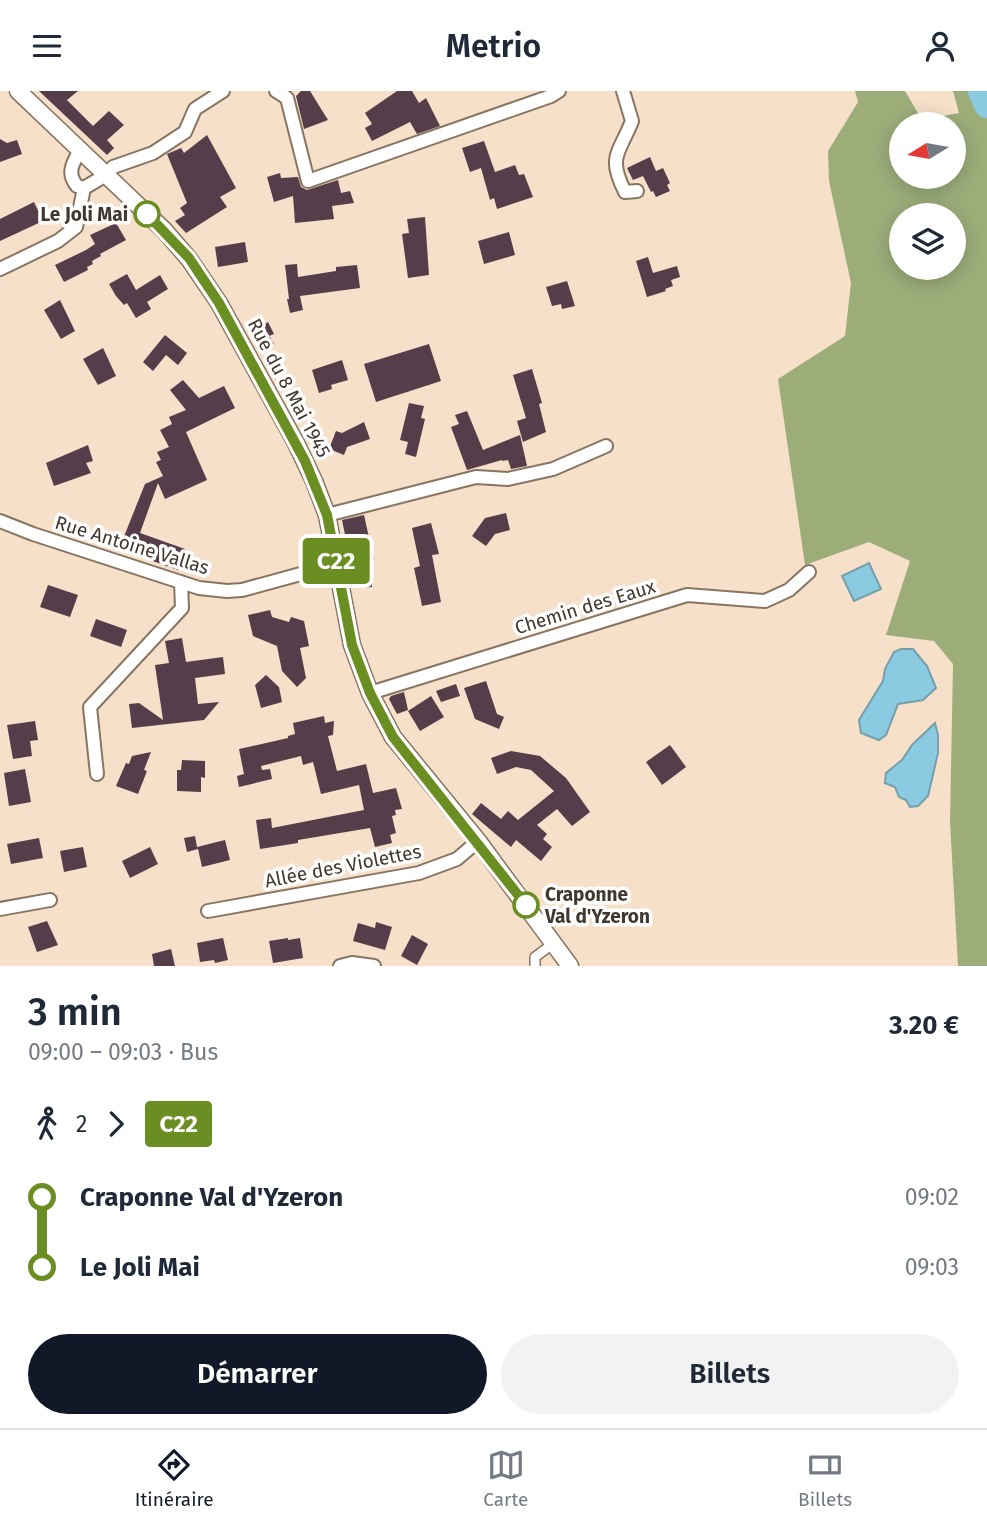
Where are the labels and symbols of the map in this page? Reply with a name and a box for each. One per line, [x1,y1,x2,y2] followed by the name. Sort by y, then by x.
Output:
[889,112,966,189] north arrow
[134,201,160,227] marker: Le Joli Mai
[40,203,128,226] place label: Le Joli Mai
[243,315,335,461] street label: Rue du 8 Mai 1945
[52,511,212,579] street label: Rue Antoine Vallas
[296,538,376,584] line badge: C22
[512,574,659,639] street label: Chemin des Eaux
[263,840,423,892] street label: Allée des Violettes
[544,883,650,928] place label: Craponne Val d'Yzeron
[513,892,539,918] marker: Craponne Val d'Yzeron

